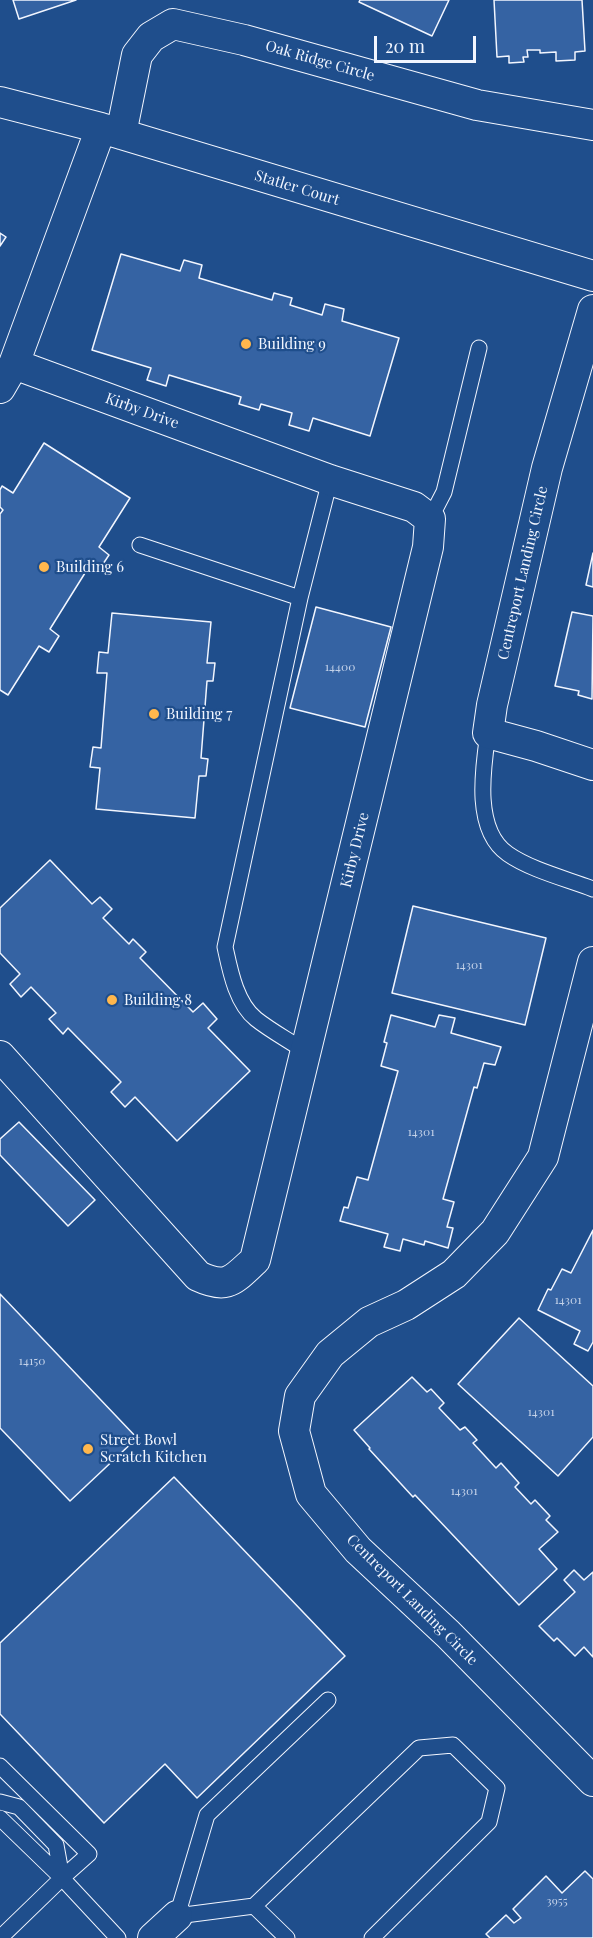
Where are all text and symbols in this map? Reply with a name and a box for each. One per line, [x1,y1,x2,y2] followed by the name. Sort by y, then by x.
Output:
[377,24,479,62] scale bar
[385,34,425,58] text: 20 m
[263,37,377,85] street label: Oak Ridge Circle
[252,167,342,209] street label: Statler Court
[258,335,326,353] place label: Building 9
[239,337,253,351] marker: Building 9
[103,389,181,433] street label: Kirby Drive
[494,484,552,662] street label: Centreport Landing Circle
[56,558,124,576] place label: Building 6
[37,560,51,574] marker: Building 6
[325,660,355,674] house number: 14400
[166,705,232,723] place label: Building 7
[147,707,161,721] marker: Building 7
[337,811,373,889] street label: Kirby Drive
[455,958,483,972] house number: 14301
[124,991,192,1009] place label: Building 8
[105,993,119,1007] marker: Building 8
[407,1125,435,1139] house number: 14301
[554,1293,582,1307] house number: 14301
[19,1354,45,1368] house number: 14150
[527,1405,555,1419] house number: 14301
[100,1431,207,1466] place label: Street Bowl Scratch Kitchen
[81,1442,95,1456] marker: Street Bowl Scratch Kitchen
[450,1484,478,1498] house number: 14301
[343,1531,481,1669] street label: Centreport Landing Circle
[546,1894,568,1908] house number: 3955

